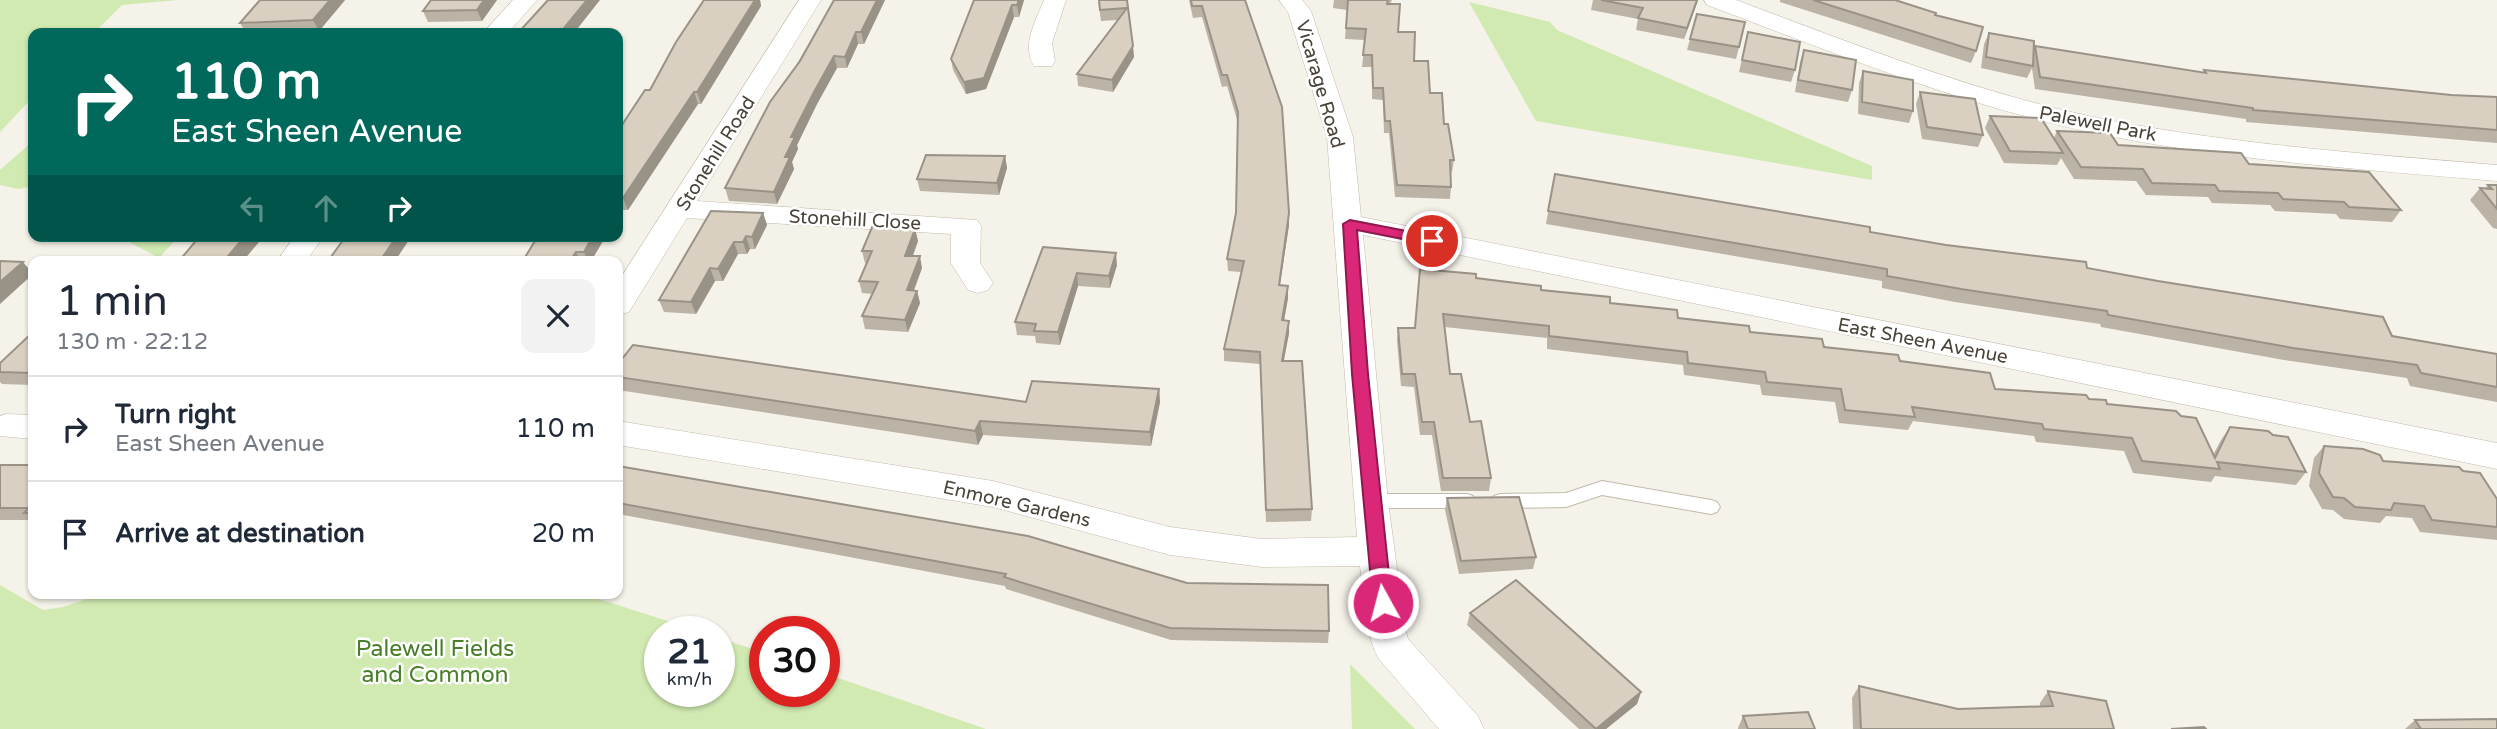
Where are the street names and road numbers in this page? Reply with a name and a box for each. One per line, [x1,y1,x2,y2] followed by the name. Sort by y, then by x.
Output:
[1291,18,1349,151] street label: Vicarage Road
[672,92,760,215] street label: Stonehill Road
[2037,102,2158,146] street label: Palewell Park
[788,206,922,234] street label: Stonehill Close
[1836,314,2010,368] street label: East Sheen Avenue
[941,476,1093,532] street label: Enmore Gardens

